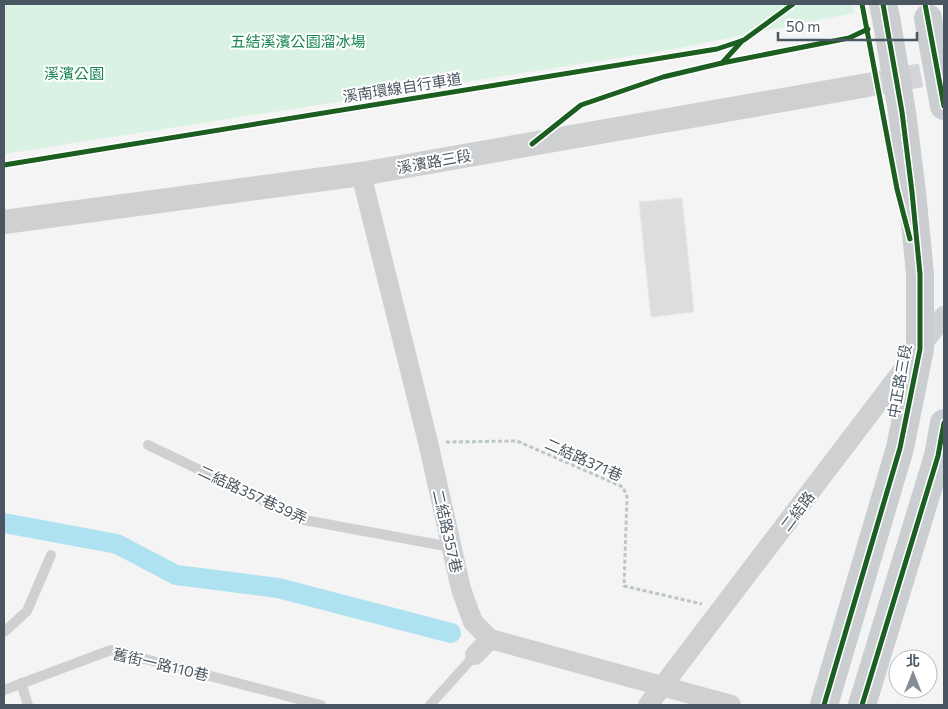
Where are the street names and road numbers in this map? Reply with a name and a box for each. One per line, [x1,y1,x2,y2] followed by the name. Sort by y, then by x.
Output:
[341,69,463,105] street label: 溪南環線自行車道
[395,146,473,176] street label: 溪濱路三段
[884,342,914,420] street label: 中正路三段
[542,434,626,484] street label: 二結路371巷
[196,461,310,527] street label: 二結路357巷39弄
[430,488,466,574] street label: 二結路357巷
[776,488,818,534] street label: 二結路
[111,644,211,684] street label: 舊街一路110巷

